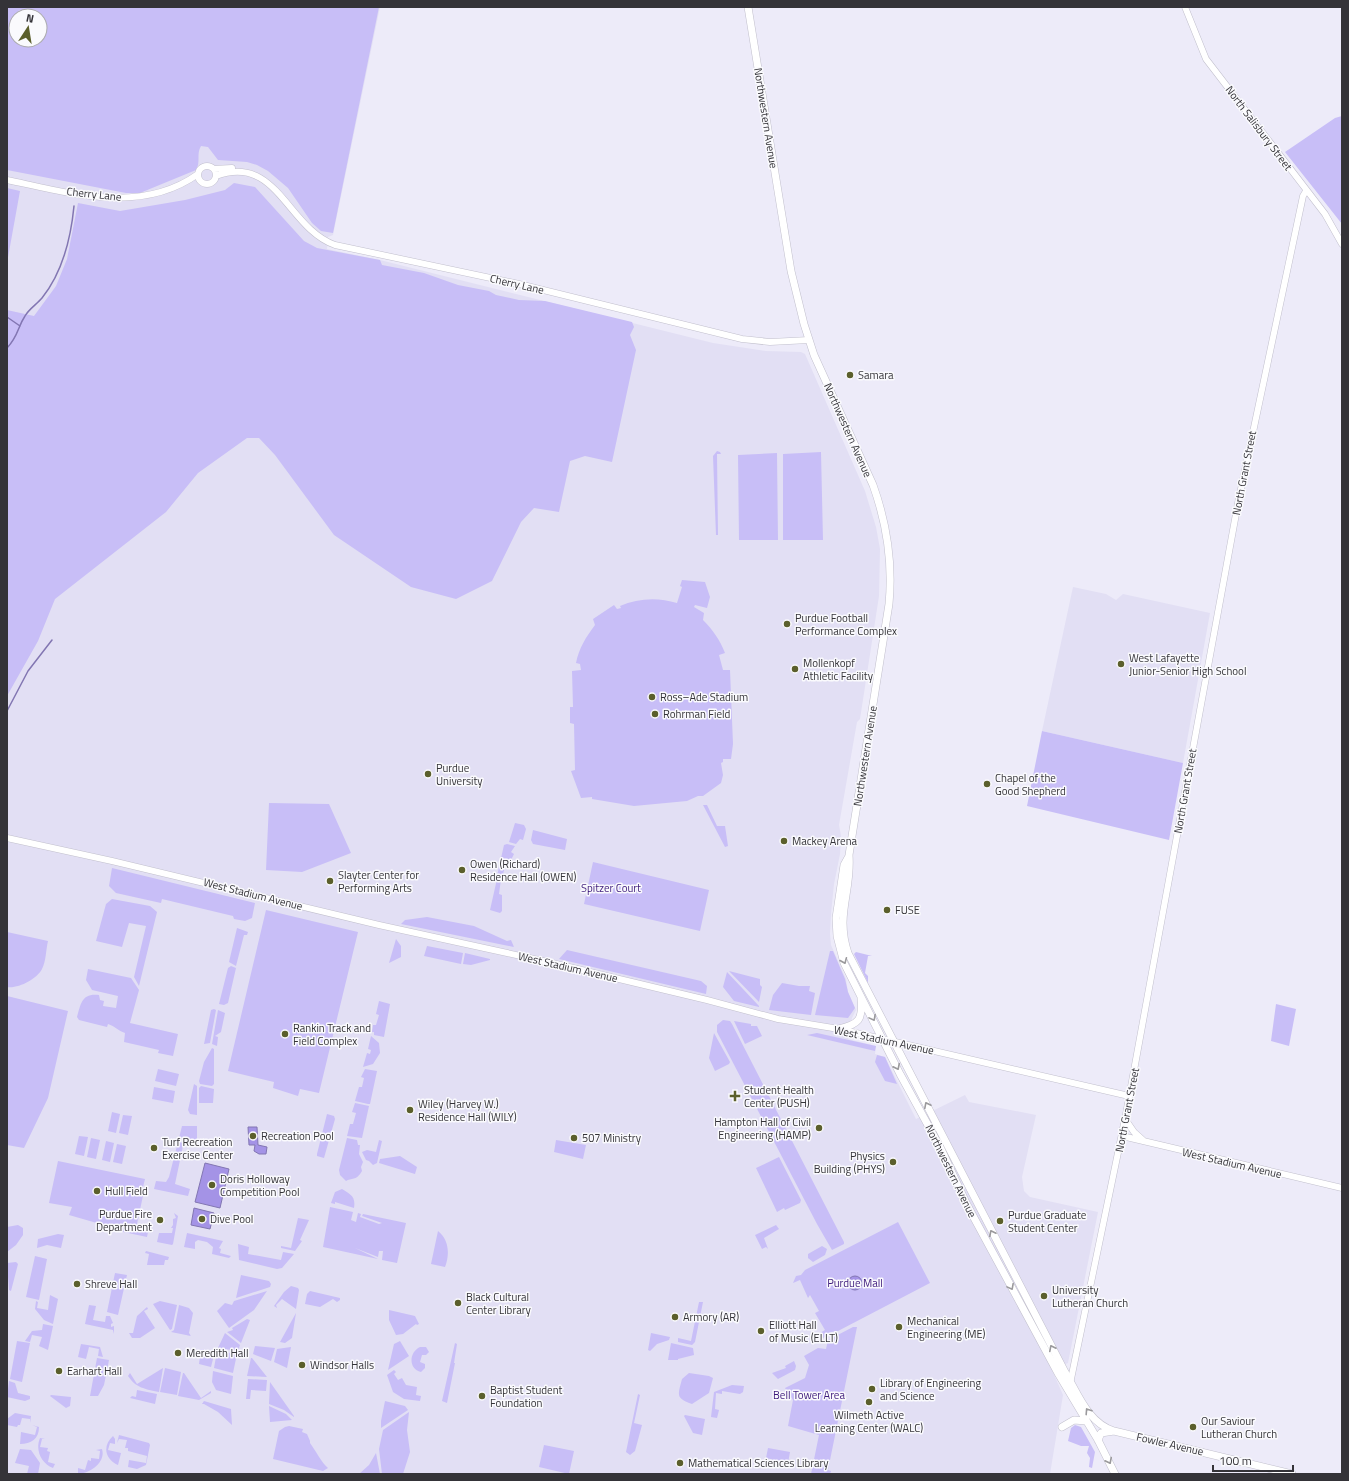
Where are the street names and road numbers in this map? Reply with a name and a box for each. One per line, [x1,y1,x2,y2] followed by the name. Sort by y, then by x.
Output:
[750,67,782,170] street label: Northwestern Avenue
[1222,82,1296,174] street label: North Salisbury Street
[66,183,123,205] street label: Cherry Lane
[488,270,546,298] street label: Cherry Lane
[820,380,876,480] street label: Northwestern Avenue
[1228,429,1260,517] street label: North Grant Street
[849,704,881,807] street label: Northwestern Avenue
[1170,747,1200,835] street label: North Grant Street
[202,874,305,914] street label: West Stadium Avenue
[517,948,620,986] street label: West Stadium Avenue
[833,1022,936,1059] street label: West Stadium Avenue
[1111,1066,1143,1154] street label: North Grant Street
[922,1122,981,1221] street label: Northwestern Avenue
[1181,1144,1284,1182] street label: West Stadium Avenue
[1135,1429,1206,1460] street label: Fowler Avenue

